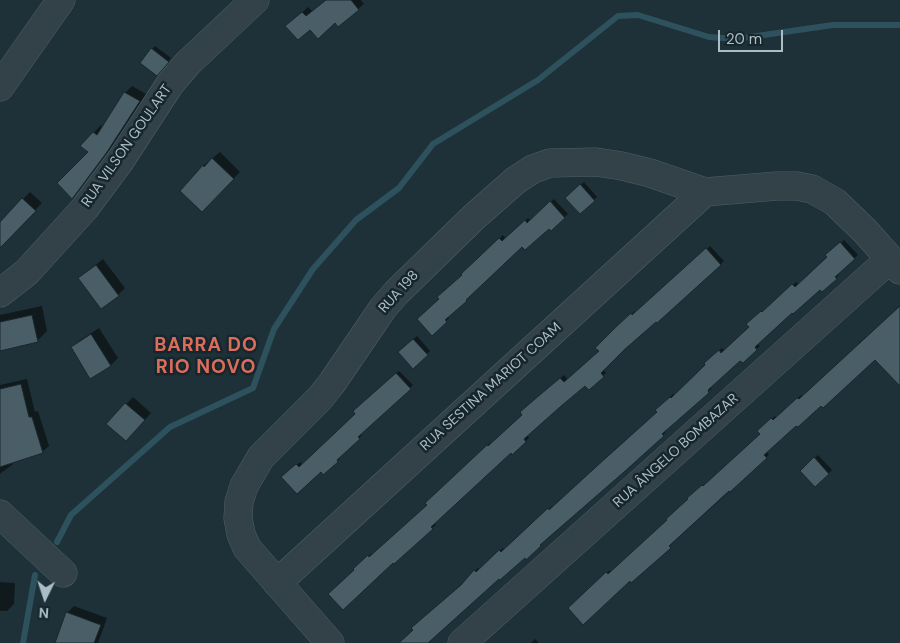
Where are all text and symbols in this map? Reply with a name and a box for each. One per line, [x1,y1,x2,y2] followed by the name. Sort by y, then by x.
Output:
[720,20,785,52] scale bar
[726,29,762,49] text: 20 m
[78,82,176,210] street label: RUA VILSON GOULART
[376,267,422,317] street label: RUA 198
[417,319,565,455] street label: RUA SESTINA MARIOT COAM
[153,335,259,379] district label: BARRA DO RIO NOVO
[610,390,742,512] street label: RUA ÂNGELO BOMBAZAR
[20,573,70,623] north arrow
[38,604,50,622] text: N

